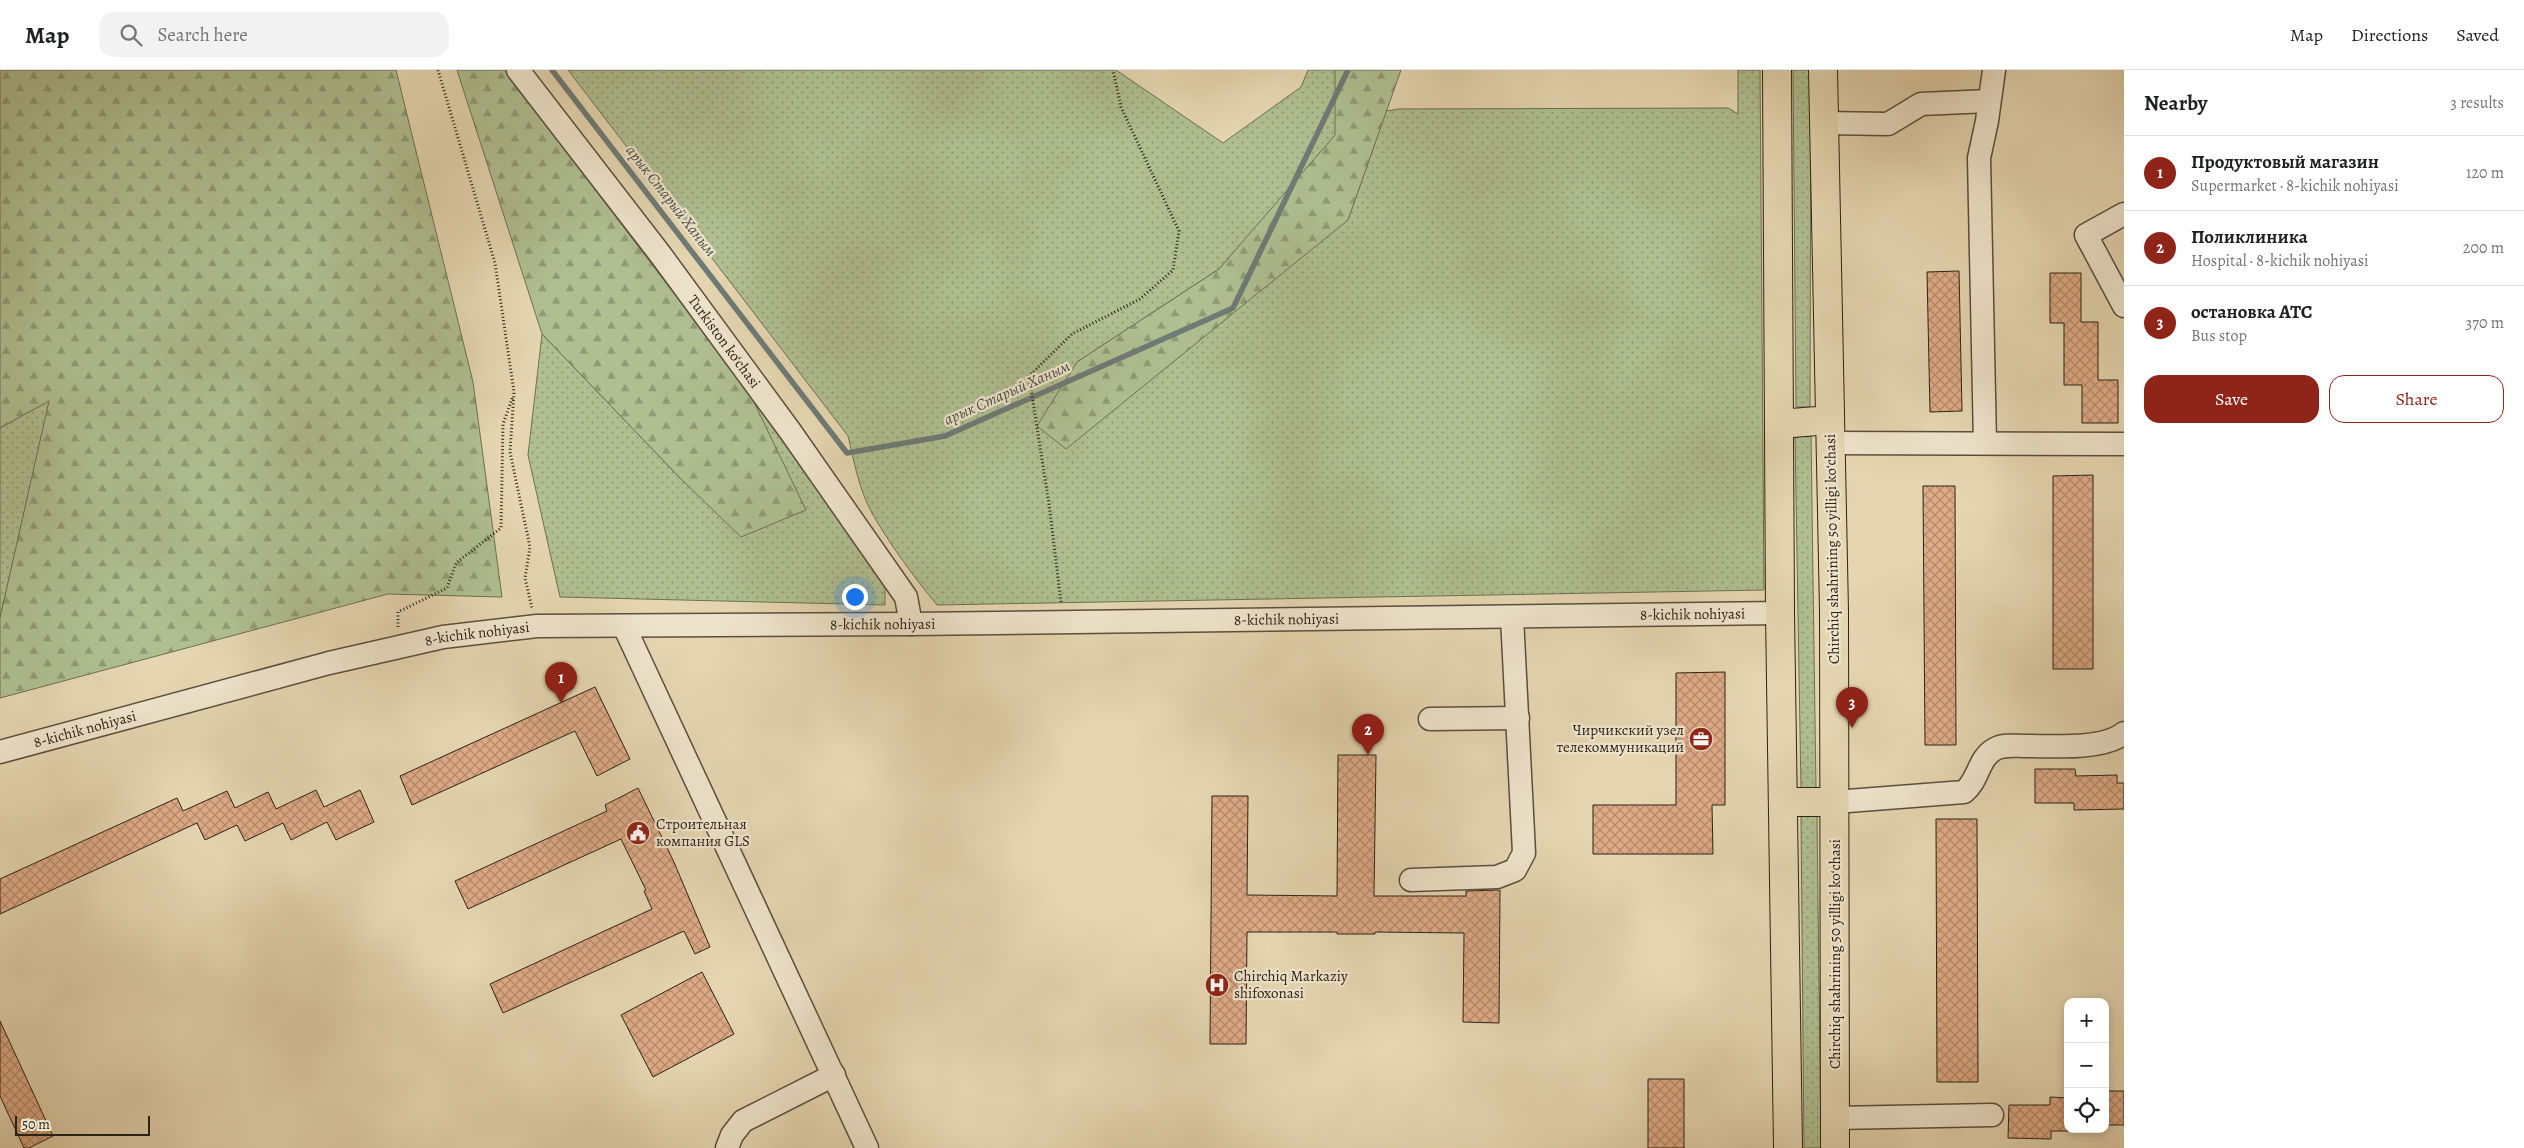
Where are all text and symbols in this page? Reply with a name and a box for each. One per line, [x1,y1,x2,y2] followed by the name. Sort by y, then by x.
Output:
[99,12,449,57] search box
[25,19,69,51] text: Map
[117,21,145,49] icon: search
[157,22,248,48] text: Search here
[2290,23,2323,47] text: Map
[2351,23,2428,47] text: Directions
[2456,23,2499,47] text: Saved
[2144,89,2207,117] text: Nearby
[2450,92,2504,114] text: 3 results
[621,141,722,261] water label: арык Старый Ханым
[2191,149,2379,175] text: Продуктовый магазин
[2157,162,2163,184] text: 1
[2466,162,2504,184] text: 120 m
[2191,175,2399,197] text: Supermarket · 8-kichik nohiyasi
[2191,224,2308,250] text: Поликлиника
[2156,237,2164,259] text: 2
[2463,237,2504,259] text: 200 m
[2191,250,2369,272] text: Hospital · 8-kichik nohiyasi
[683,291,765,392] street label: Turkiston ko‘chasi
[2191,299,2313,325] text: остановка АТС
[2157,312,2163,334] text: 3
[2466,312,2504,334] text: 370 m
[2191,325,2247,347] text: Bus stop
[941,355,1074,431] water label: арык Старый Ханым
[2144,375,2319,423] button: Save
[2329,375,2504,423] button: Share
[1820,434,1844,664] street label: Chirchiq shahrining 50 yilligi koʻchasi
[842,584,868,610] your location
[1640,603,1745,625] street label: 8-kichik nohiyasi
[1234,609,1339,630] street label: 8-kichik nohiyasi
[830,614,935,634] street label: 8-kichik nohiyasi
[423,617,531,651] street label: 8-kichik nohiyasi
[545,662,577,703] pin: 1
[1836,687,1868,728] pin: 3
[31,706,138,752] street label: 8-kichik nohiyasi
[1352,714,1384,755] pin: 2
[1556,720,1684,757] place label: Чирчикский узел телекоммуникаций
[1688,726,1714,752] office icon: Чирчикский узел телекоммуникаций
[656,814,750,851] place label: Строительная компания GLS
[625,820,651,846] public building icon: Строительная компания GLS
[1825,839,1845,1069] street label: Chirchiq shahrining 50 yilligi koʻchasi
[1234,966,1348,1003] place label: Chirchiq Markaziy shifoxonasi
[1204,972,1230,998] hospital icon: Chirchiq Markaziy shifoxonasi
[2064,998,2109,1133] map controls
[2064,998,2109,1043] button: +
[2064,1043,2109,1088] button: −
[2064,1088,2109,1133] button: locate
[15,1113,150,1136] scale bar
[22,1115,50,1134] text: 50 m

